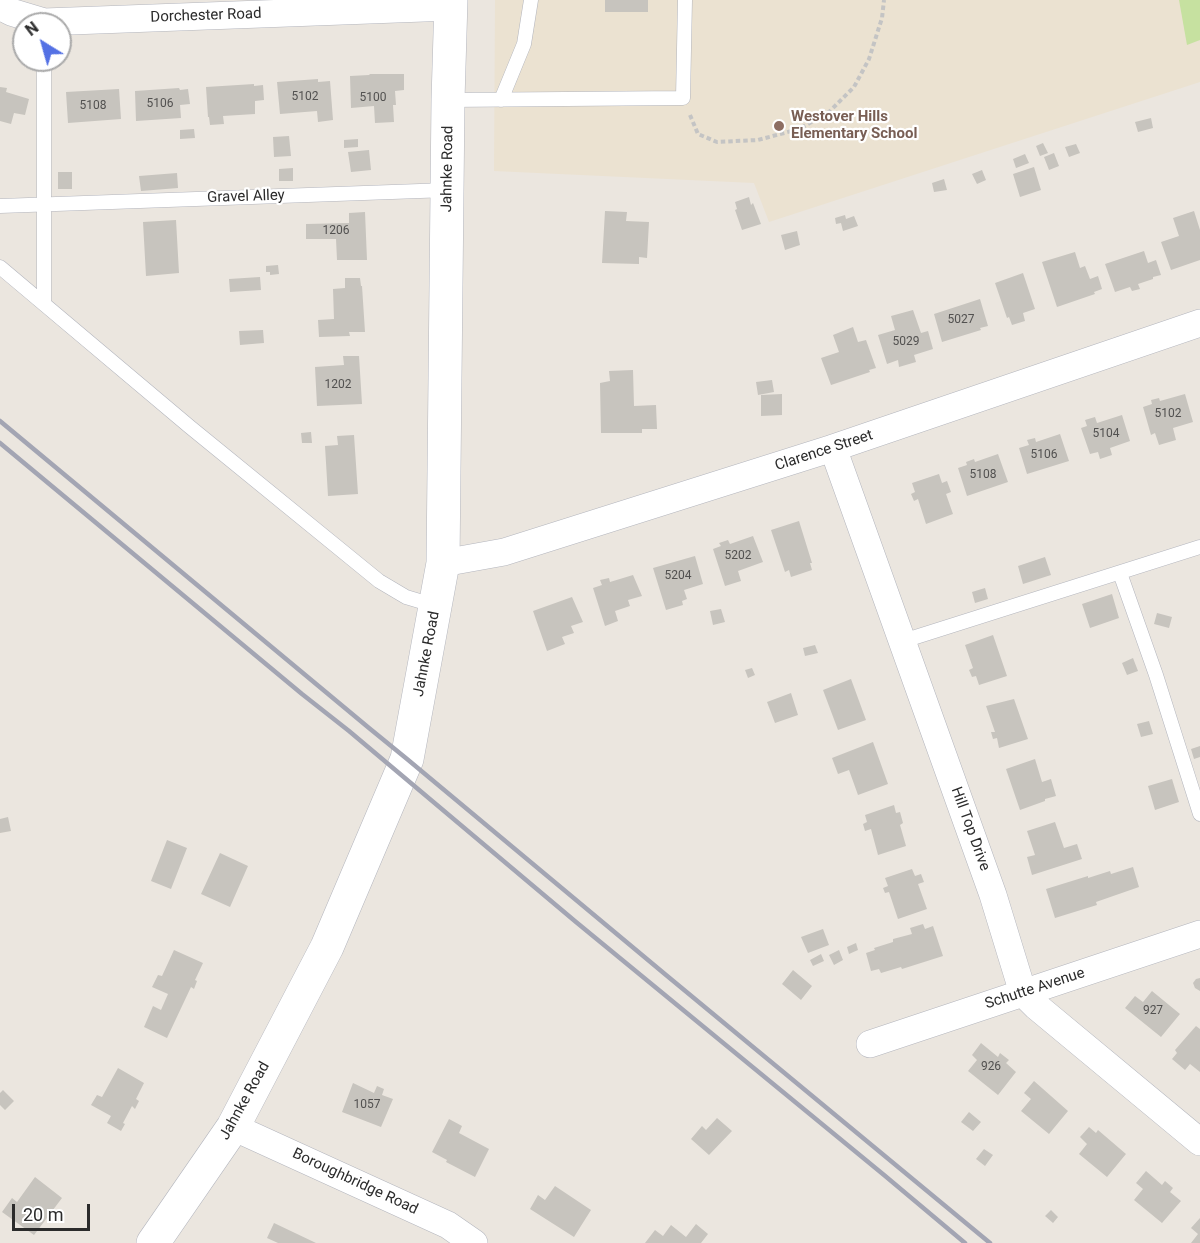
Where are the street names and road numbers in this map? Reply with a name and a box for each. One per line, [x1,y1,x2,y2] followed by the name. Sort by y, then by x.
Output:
[150,5,262,27] street label: Dorchester Road
[438,126,458,212] street label: Jahnke Road
[207,187,285,207] street label: Gravel Alley
[773,427,875,475] street label: Clarence Street
[410,610,444,698] street label: Jahnke Road
[946,785,994,873] street label: Hill Top Drive
[983,964,1087,1014] street label: Schutte Avenue
[216,1059,274,1143] street label: Jahnke Road
[289,1145,421,1219] street label: Boroughbridge Road

